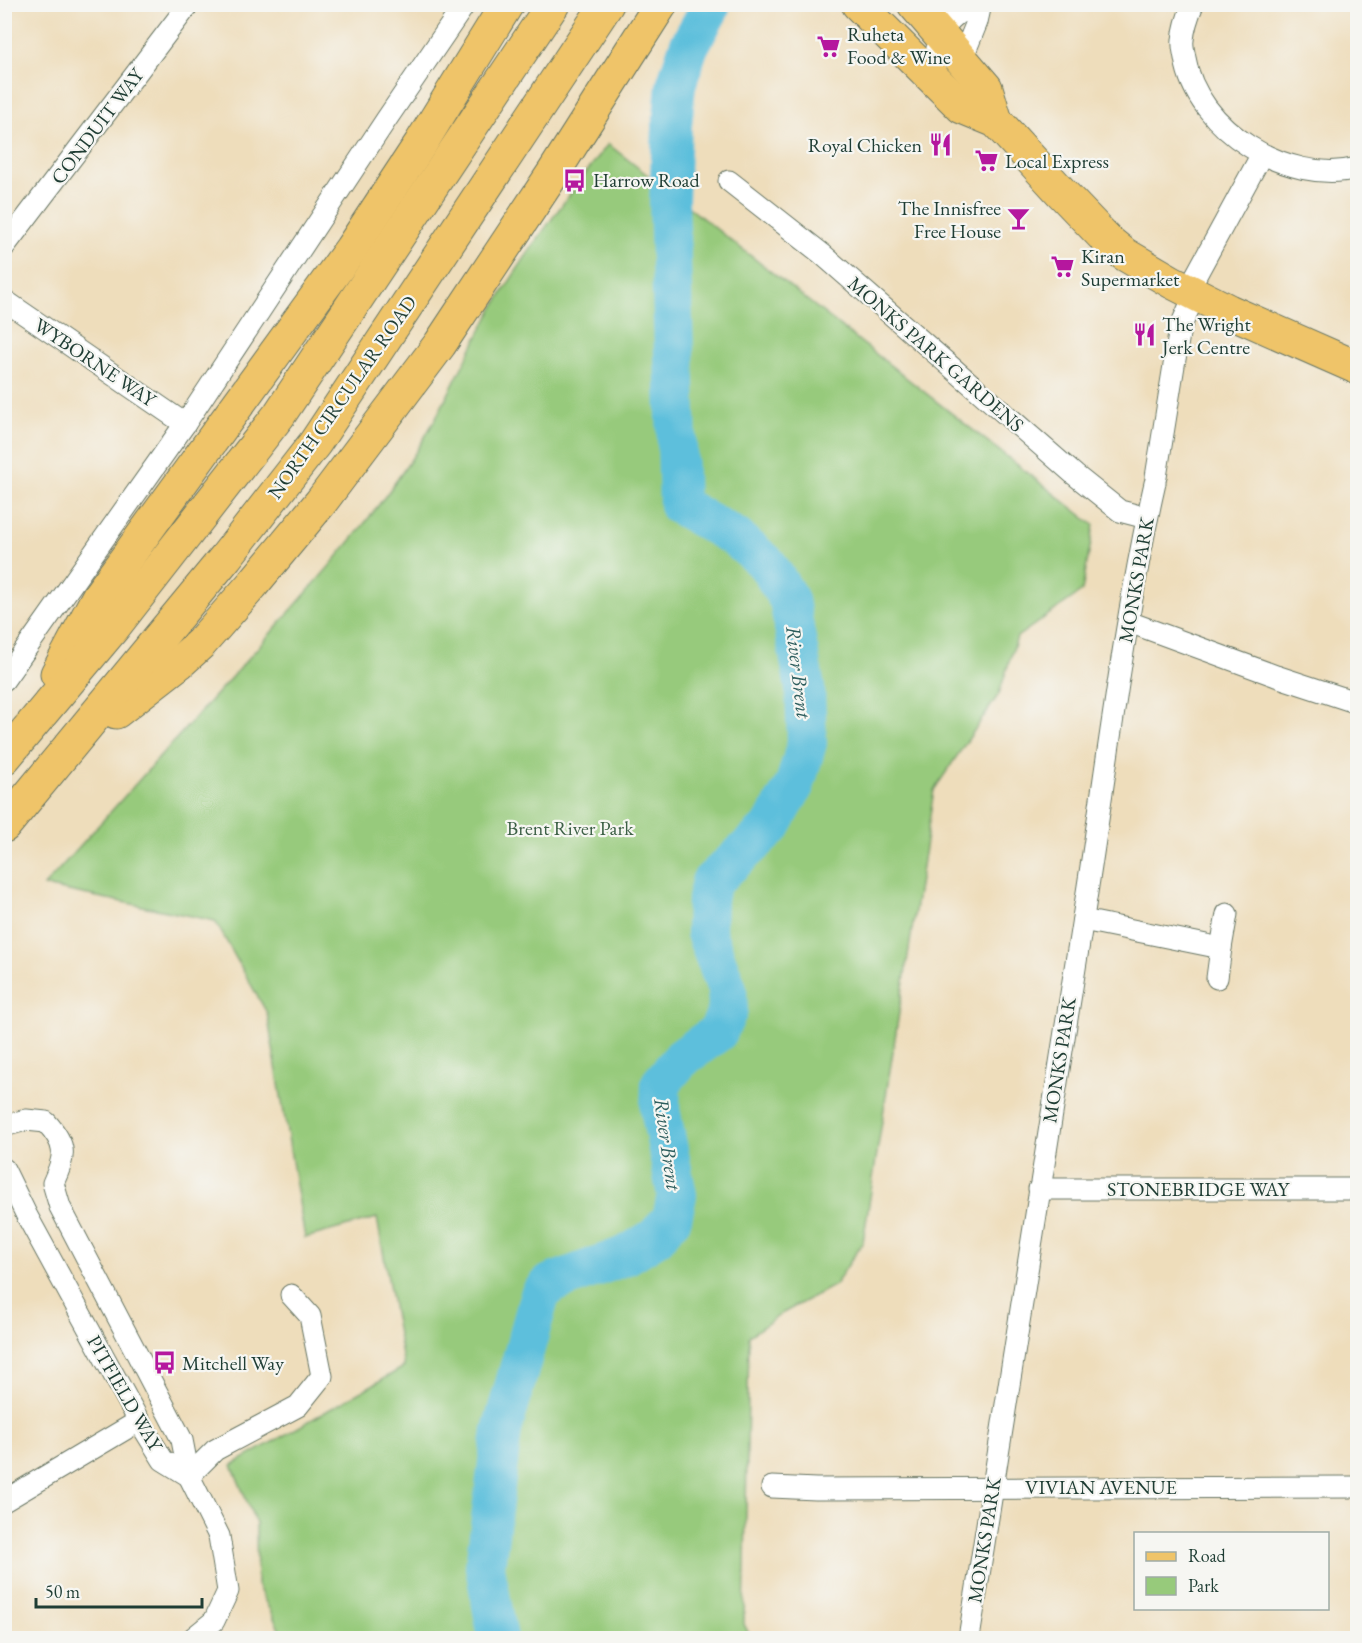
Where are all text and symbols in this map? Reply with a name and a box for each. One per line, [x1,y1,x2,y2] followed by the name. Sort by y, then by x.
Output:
[847,21,951,70] place label: Ruheta Food & Wine
[816,33,842,59] supermarket icon: Ruheta Food & Wine
[45,62,150,189] street label: CONDUIT WAY
[808,132,922,158] place label: Royal Chicken
[927,132,953,158] restaurant icon: Royal Chicken
[974,148,1000,174] supermarket icon: Local Express
[1005,148,1109,174] place label: Local Express
[562,167,588,193] bus stop icon: Harrow Road
[593,167,701,193] place label: Harrow Road
[898,195,1001,244] place label: The Innisfree Free House
[1006,206,1032,232] bar icon: The Innisfree Free House
[1081,243,1180,292] place label: Kiran Supermarket
[1050,254,1076,280] supermarket icon: Kiran Supermarket
[842,270,1030,438] street label: MONKS PARK GARDENS
[262,290,422,504] street label: NORTH CIRCULAR ROAD
[1160,311,1252,360] place label: The Wright Jerk Centre
[29,312,162,413] street label: WYBORNE WAY
[1131,322,1157,348] restaurant icon: The Wright Jerk Centre
[1112,515,1160,645] street label: MONKS PARK
[780,624,818,721] water label: River Brent
[506,815,634,841] park label: Brent River Park
[1036,995,1082,1125] street label: MONKS PARK
[648,1096,688,1193] water label: River Brent
[1107,1176,1290,1202] street label: STONEBRIDGE WAY
[81,1330,169,1457] street label: PITFIELD WAY
[151,1350,177,1376] bus stop icon: Mitchell Way
[182,1350,284,1376] place label: Mitchell Way
[1025,1474,1177,1500] street label: VIVIAN AVENUE
[961,1475,1007,1605] street label: MONKS PARK
[1134,1532,1329,1610] legend
[1188,1544,1227,1567] text: Road
[36,1571,202,1609] scale bar
[1188,1574,1219,1597] text: Park
[45,1580,80,1603] text: 50 m

